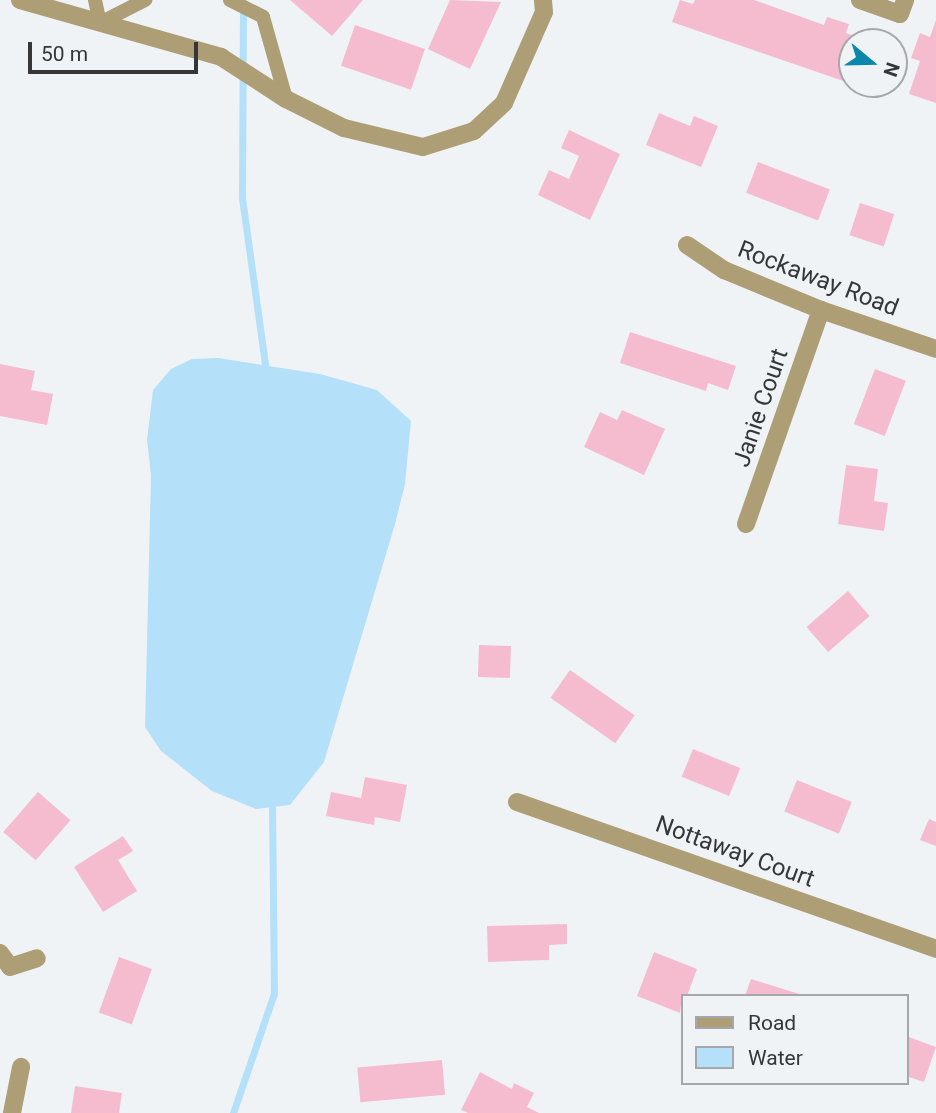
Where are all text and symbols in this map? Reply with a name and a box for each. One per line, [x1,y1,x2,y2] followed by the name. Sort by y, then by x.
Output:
[32,28,201,72] scale bar
[838,28,908,98] north arrow
[41,42,88,66] text: 50 m
[878,59,904,79] text: N
[734,235,902,323] street label: Rockaway Road
[727,345,795,471] street label: Janie Court
[652,810,818,894] street label: Nottaway Court
[680,994,908,1085] legend
[748,1011,796,1035] text: Road
[748,1046,803,1070] text: Water

